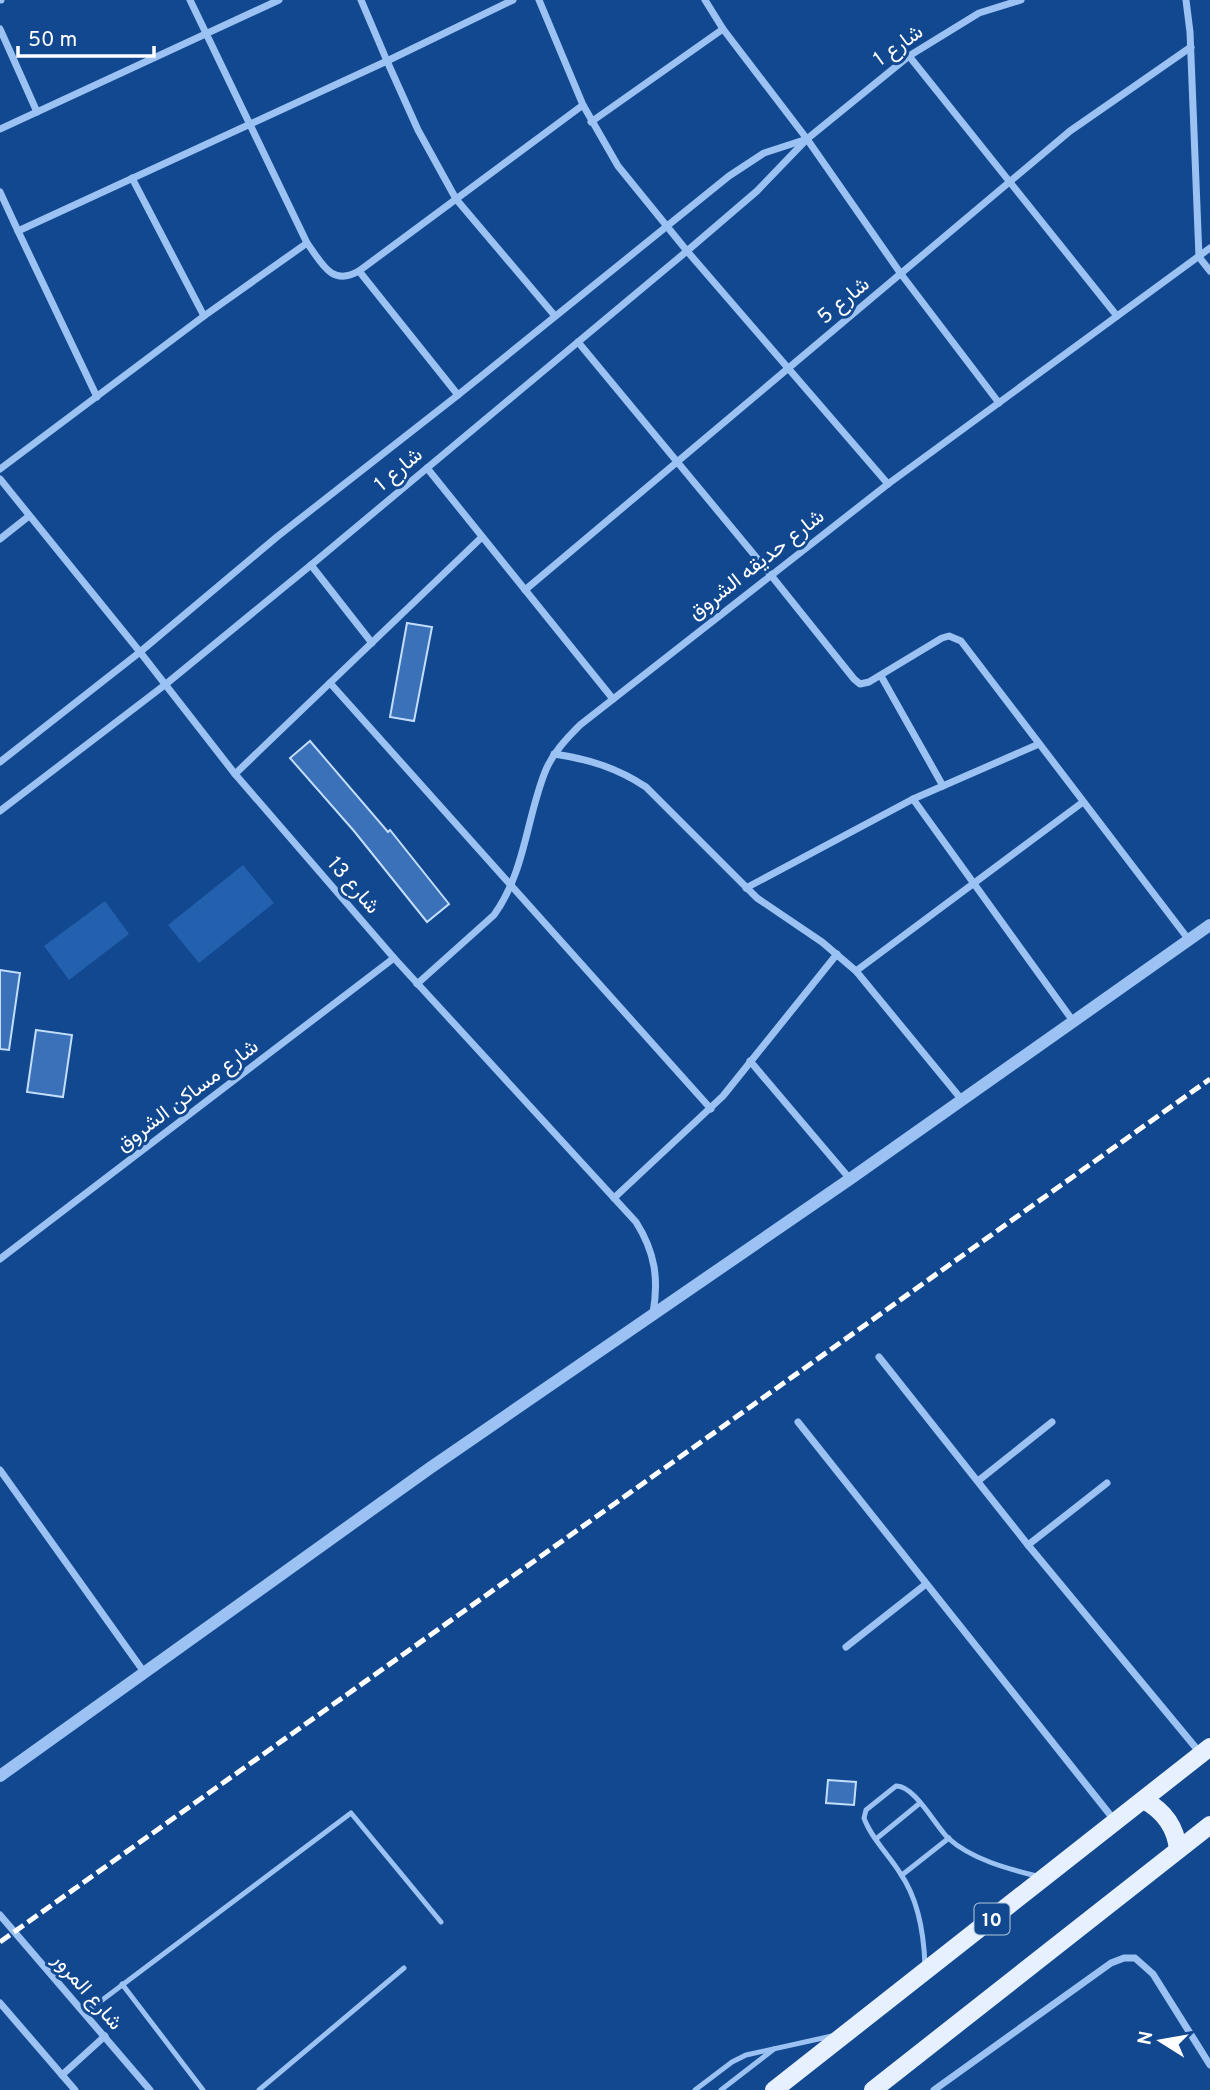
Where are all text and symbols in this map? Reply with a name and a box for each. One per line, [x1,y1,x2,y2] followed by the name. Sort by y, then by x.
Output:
[18,14,154,58] scale bar
[869,19,929,73] street label: شارع 1
[28,27,77,54] text: 50 m
[812,271,876,331] street label: شارع 5
[369,442,429,498] street label: شارع 1
[683,504,830,627] street label: شارع حديقه الشروق
[320,852,385,920] street label: شارع 13
[111,1034,264,1159] street label: شارع مساكن الشروق
[974,1904,1010,1935] road number: 10
[45,1947,128,2036] street label: شارع المرور
[1126,2006,1196,2076] north arrow
[1133,2029,1159,2047] text: N

